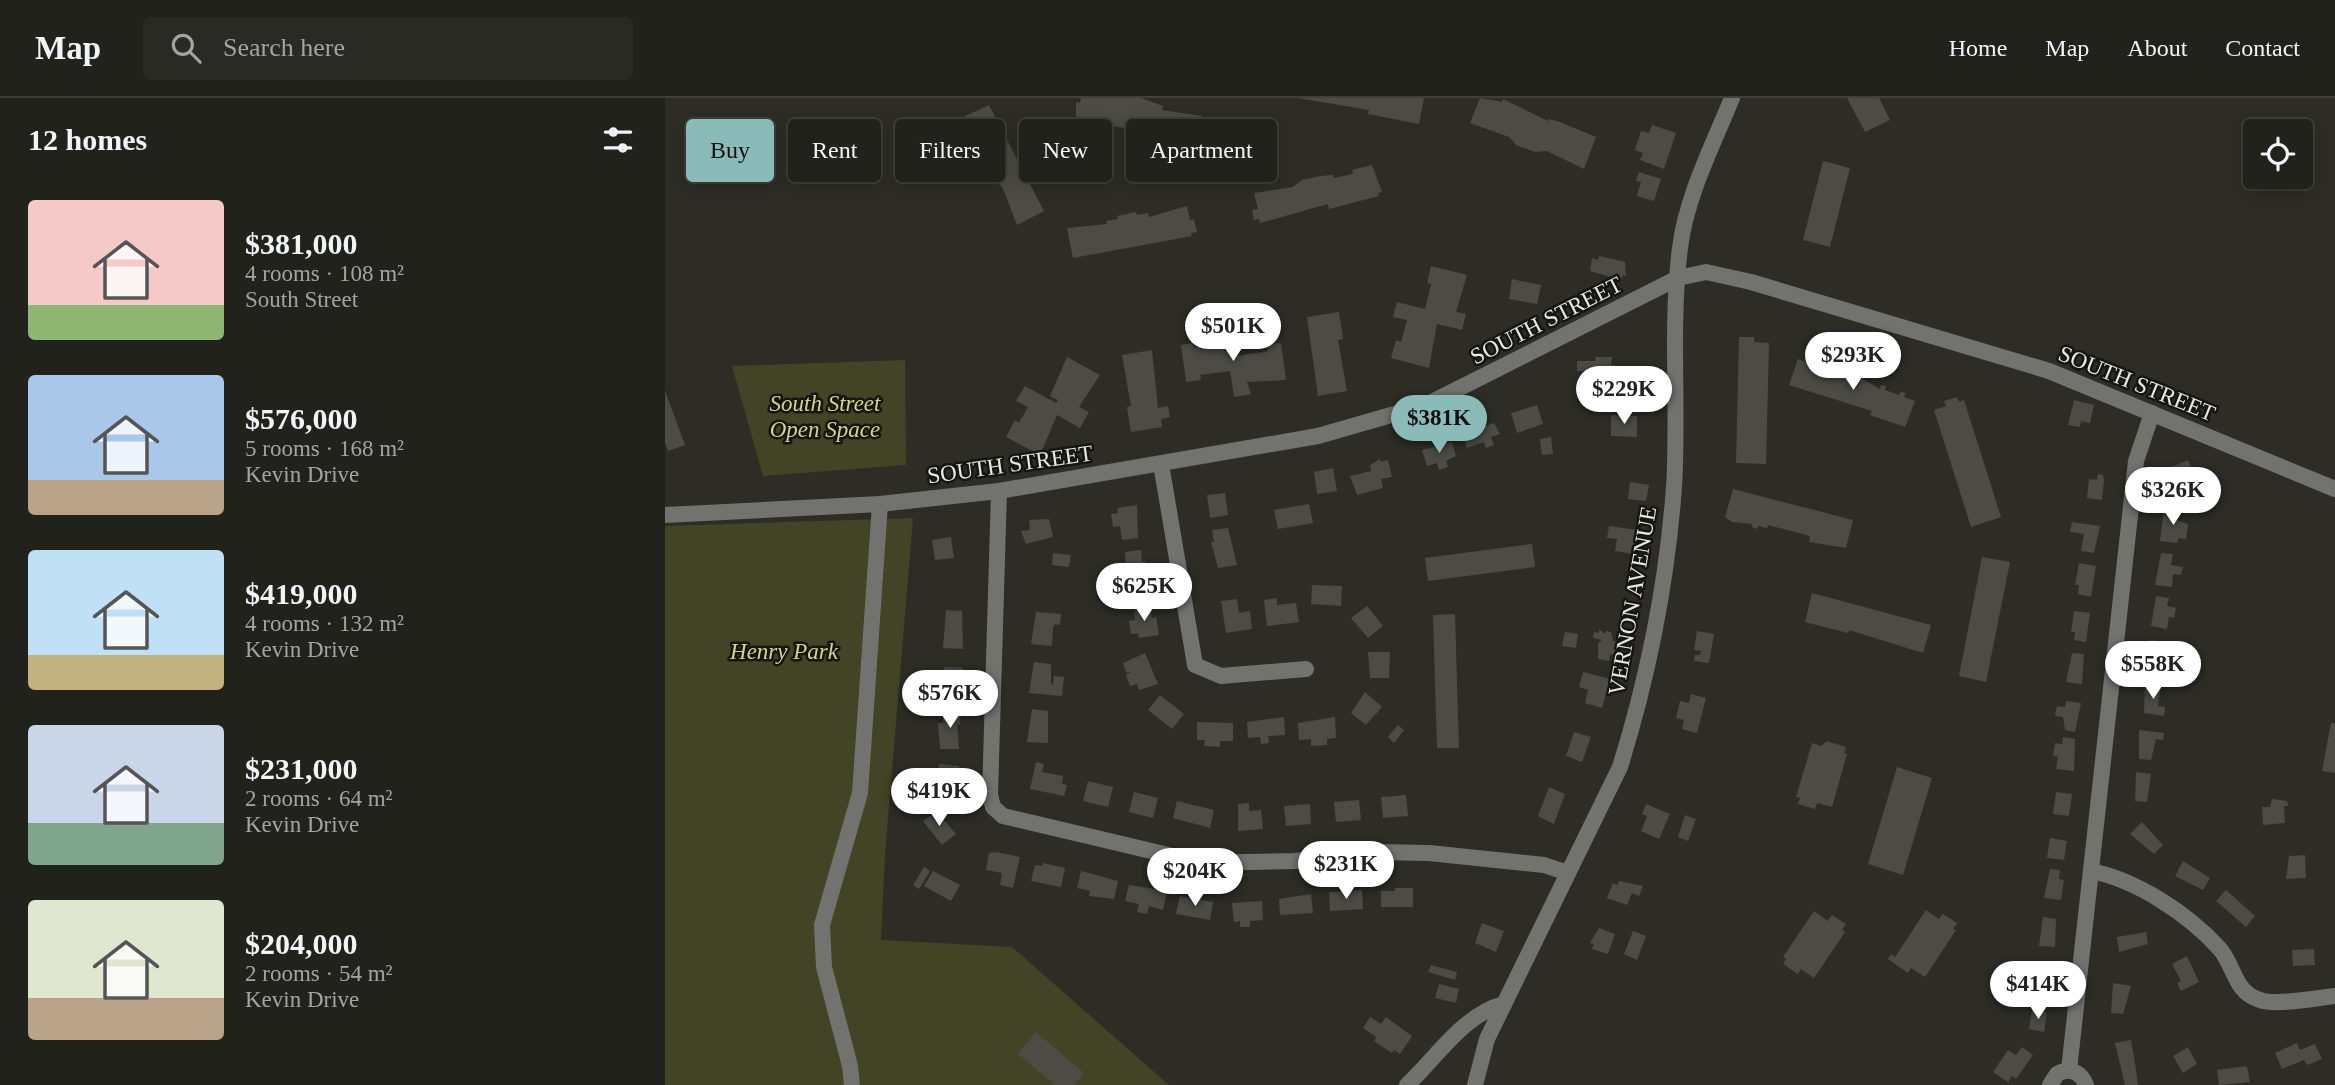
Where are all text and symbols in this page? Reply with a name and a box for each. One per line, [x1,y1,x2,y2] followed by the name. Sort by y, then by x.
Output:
[143,17,633,80] search box
[167,29,205,67] icon: search
[35,30,101,66] text: Map
[223,33,345,62] text: Search here
[1949,35,2007,61] text: Home
[2045,35,2089,61] text: Map
[2127,35,2187,61] text: About
[2225,35,2300,61] text: Contact
[686,119,774,182] chip: Buy
[788,119,881,182] chip: Rent
[895,119,1005,182] chip: Filters
[1019,119,1112,182] chip: New
[1126,119,1277,182] chip: Apartment
[2243,119,2313,189] map controls
[2243,119,2313,189] button: locate
[599,121,637,159] icon: filters
[28,123,147,156] text: 12 homes
[245,227,358,260] text: $381,000
[84,228,168,312] icon: home
[245,261,404,286] text: 4 rooms · 108 m²
[1466,271,1626,369] street label: SOUTH STREET
[245,287,358,312] text: South Street
[1184,303,1282,363] pin: $501K
[1201,313,1265,338] text: $501K
[1804,332,1902,392] pin: $293K
[2055,341,2219,426] street label: SOUTH STREET
[1821,342,1885,367] text: $293K
[1575,366,1673,426] pin: $229K
[1592,376,1656,401] text: $229K
[770,391,881,442] park label: South Street Open Space
[1390,396,1488,455] pin: $381K
[245,402,358,435] text: $576,000
[84,403,168,487] icon: home
[1407,405,1471,430] text: $381K
[245,436,404,461] text: 5 rooms · 168 m²
[926,441,1094,488] street label: SOUTH STREET
[245,462,359,487] text: Kevin Drive
[2124,468,2222,527] pin: $326K
[2141,477,2205,502] text: $326K
[1604,504,1661,698] street label: VERNON AVENUE
[1095,564,1193,623] pin: $625K
[1112,573,1176,598] text: $625K
[245,577,358,610] text: $419,000
[84,578,168,662] icon: home
[245,611,404,636] text: 4 rooms · 132 m²
[245,637,359,662] text: Kevin Drive
[729,639,839,664] park label: Henry Park
[2104,642,2202,701] pin: $558K
[2121,651,2185,676] text: $558K
[901,670,999,730] pin: $576K
[918,680,982,705] text: $576K
[245,752,358,785] text: $231,000
[84,753,168,837] icon: home
[890,768,988,828] pin: $419K
[907,778,971,803] text: $419K
[245,786,392,811] text: 2 rooms · 64 m²
[245,812,359,837] text: Kevin Drive
[1297,842,1395,901] pin: $231K
[1146,848,1244,908] pin: $204K
[1314,851,1378,876] text: $231K
[1163,858,1227,883] text: $204K
[245,927,358,960] text: $204,000
[84,928,168,1012] icon: home
[245,961,392,986] text: 2 rooms · 54 m²
[1989,962,2087,1021] pin: $414K
[2006,971,2070,996] text: $414K
[245,987,359,1012] text: Kevin Drive

